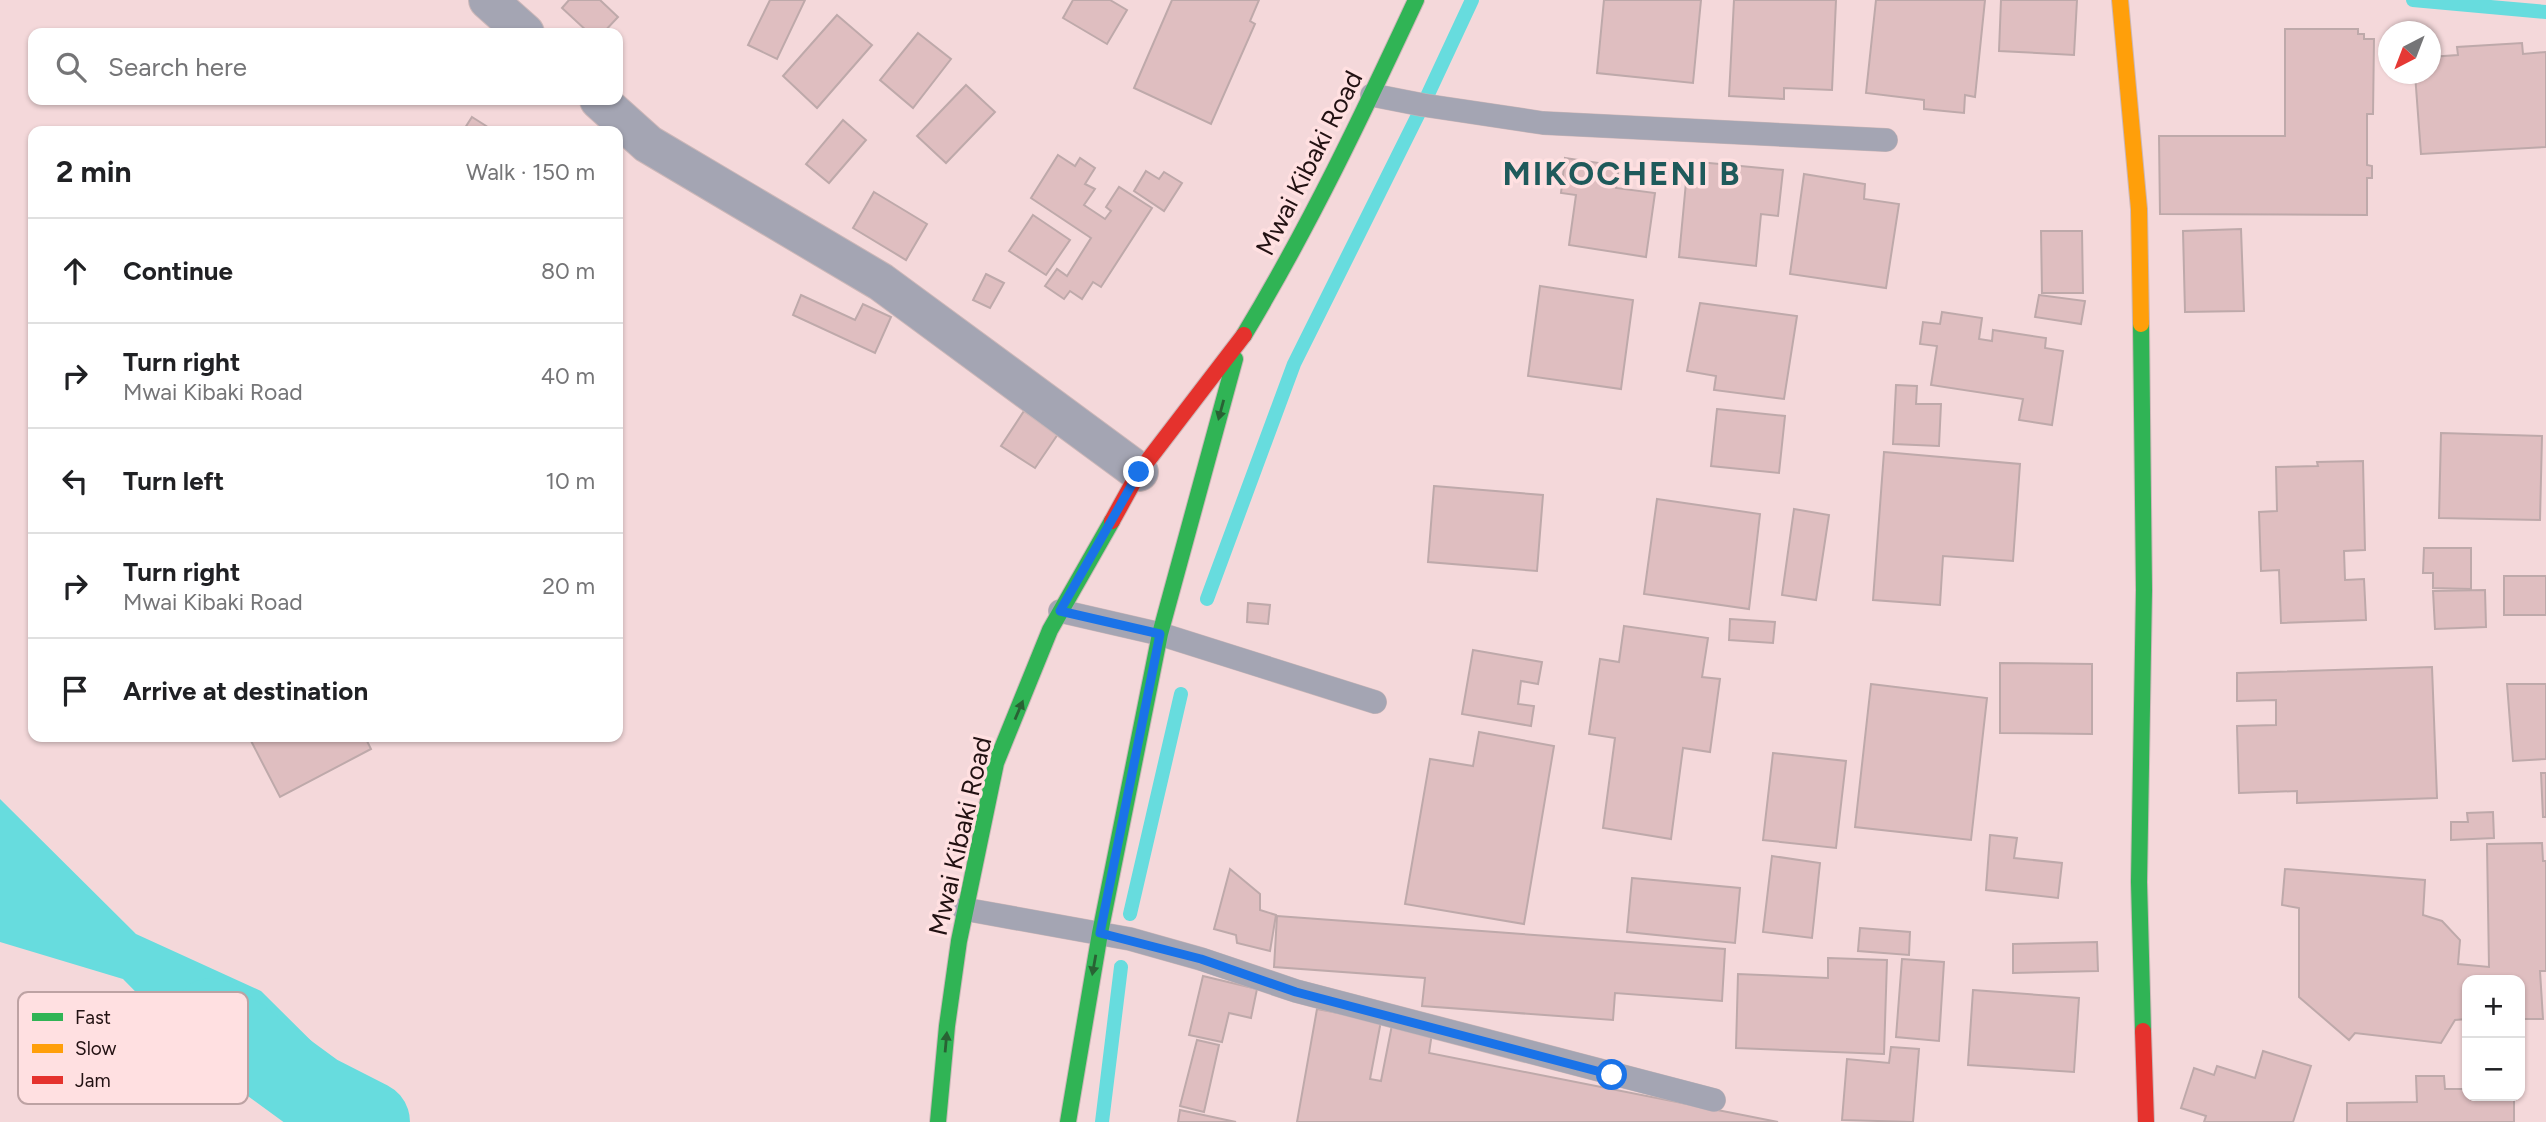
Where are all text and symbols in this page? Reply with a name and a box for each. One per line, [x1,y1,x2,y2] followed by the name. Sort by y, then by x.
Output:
[2378,21,2441,84] north arrow
[28,28,623,105] search box
[52,48,90,86] icon: search
[108,51,247,83] text: Search here
[1249,65,1369,261] street label: Mwai Kibaki Road
[56,153,132,190] text: 2 min
[1503,154,1741,193] district label: MIKOCHENI B
[466,158,595,186] text: Walk · 150 m
[56,252,94,290] icon: ahead
[123,255,233,287] text: Continue
[541,257,595,285] text: 80 m
[123,346,240,378] text: Turn right
[56,357,94,395] icon: right
[541,362,595,390] text: 40 m
[123,378,303,406] text: Mwai Kibaki Road
[1215,399,1226,421] one-way arrow
[1123,456,1154,487] route end
[56,462,94,500] icon: left
[123,465,224,497] text: Turn left
[546,467,595,495] text: 10 m
[123,556,240,588] text: Turn right
[56,567,94,605] icon: right
[542,572,595,600] text: 20 m
[123,588,303,616] text: Mwai Kibaki Road
[56,672,94,710] icon: arrive
[123,675,368,707] text: Arrive at destination
[1013,699,1024,720] one-way arrow
[922,733,998,939] street label: Mwai Kibaki Road
[1088,954,1099,976] one-way arrow
[2462,975,2525,1101] map controls
[2462,975,2525,1038] button: +
[18,992,248,1104] legend
[75,1006,111,1029] text: Fast
[940,1031,951,1053] one-way arrow
[75,1037,117,1060] text: Slow
[2462,1038,2525,1101] button: −
[1596,1059,1627,1090] route start
[75,1069,111,1092] text: Jam

